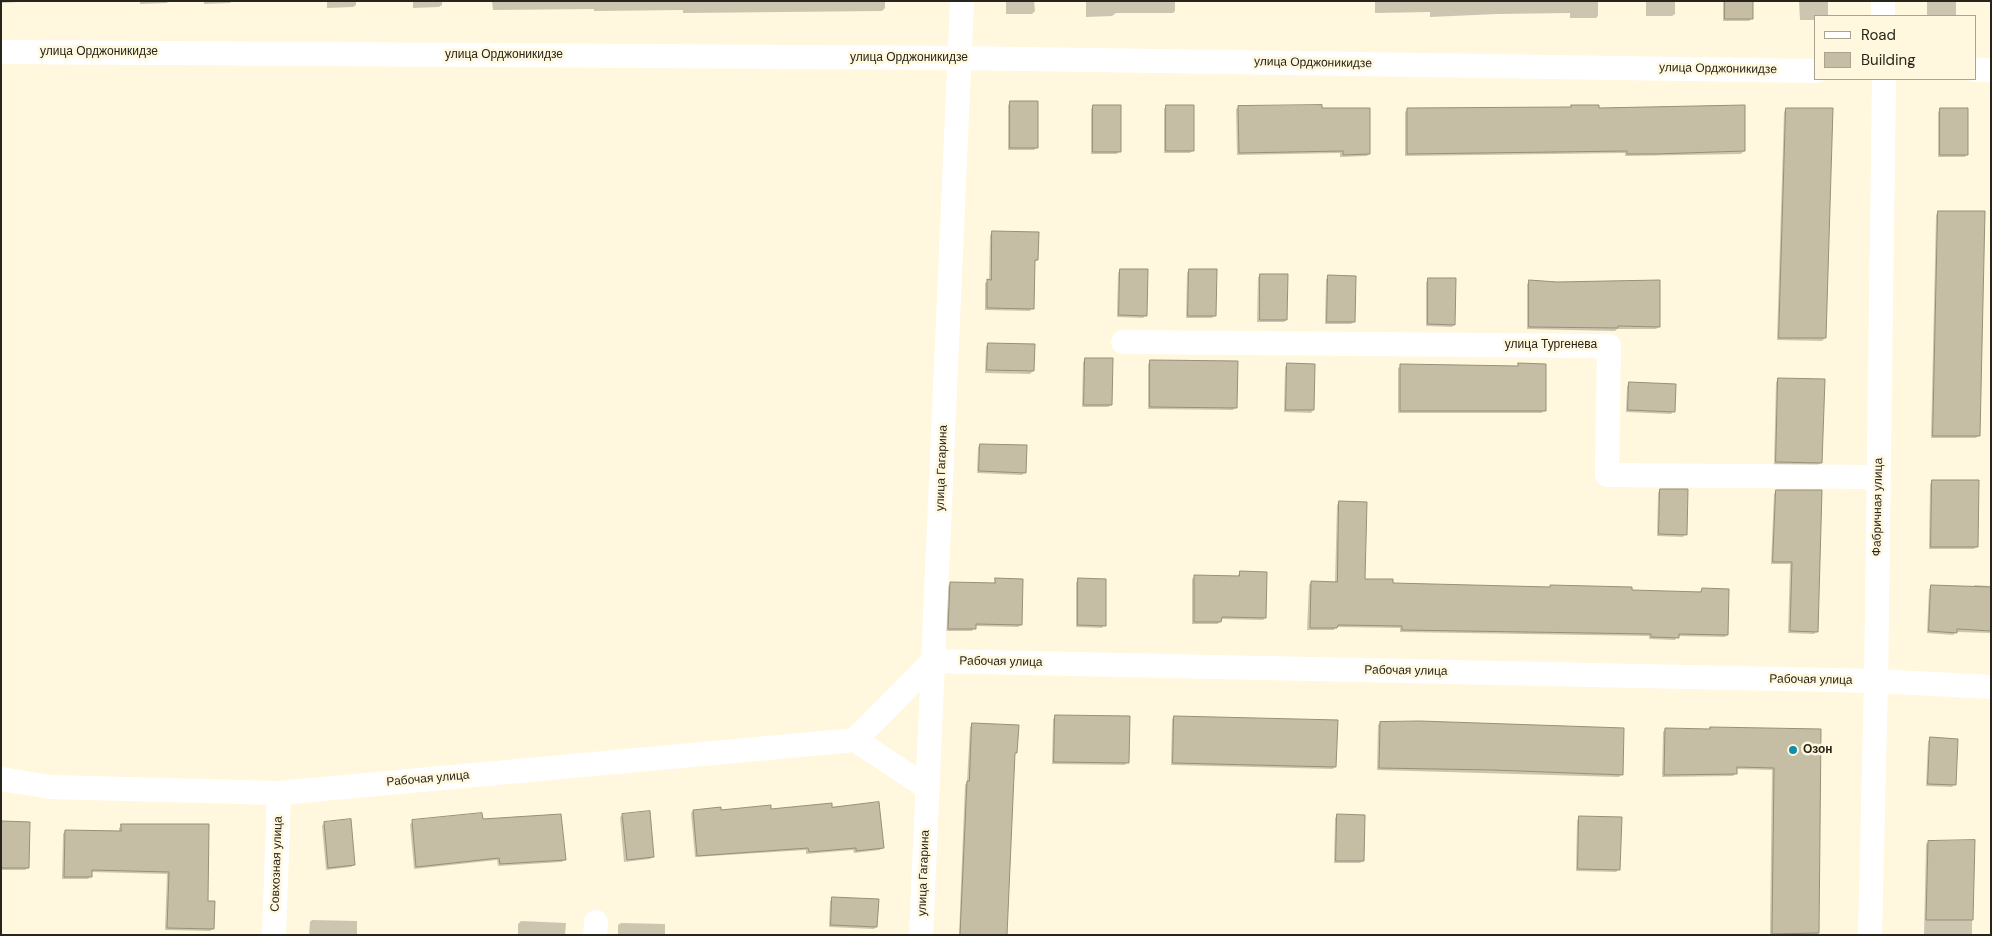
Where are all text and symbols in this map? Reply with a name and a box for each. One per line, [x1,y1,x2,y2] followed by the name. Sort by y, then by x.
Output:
[1814,15,1977,80] legend
[1861,25,1896,45] text: Road
[40,45,158,59] street label: улица Орджоникидзе
[445,48,563,62] street label: улица Орджоникидзе
[1861,50,1916,70] text: Building
[850,51,968,65] street label: улица Орджоникидзе
[1254,55,1372,71] street label: улица Орджоникидзе
[1659,61,1777,77] street label: улица Орджоникидзе
[1505,338,1597,352] street label: улица Тургенева
[933,425,951,511] street label: улица Гагарина
[1870,458,1886,556] street label: Фабричная улица
[959,654,1043,670] street label: Рабочая улица
[1364,663,1448,679] street label: Рабочая улица
[1769,672,1853,688] street label: Рабочая улица
[1803,743,1833,757] place label: Озон
[1787,744,1799,756] marker: Озон
[386,768,470,790] street label: Рабочая улица
[268,816,286,912] street label: Совхозная улица
[915,830,933,916] street label: улица Гагарина

